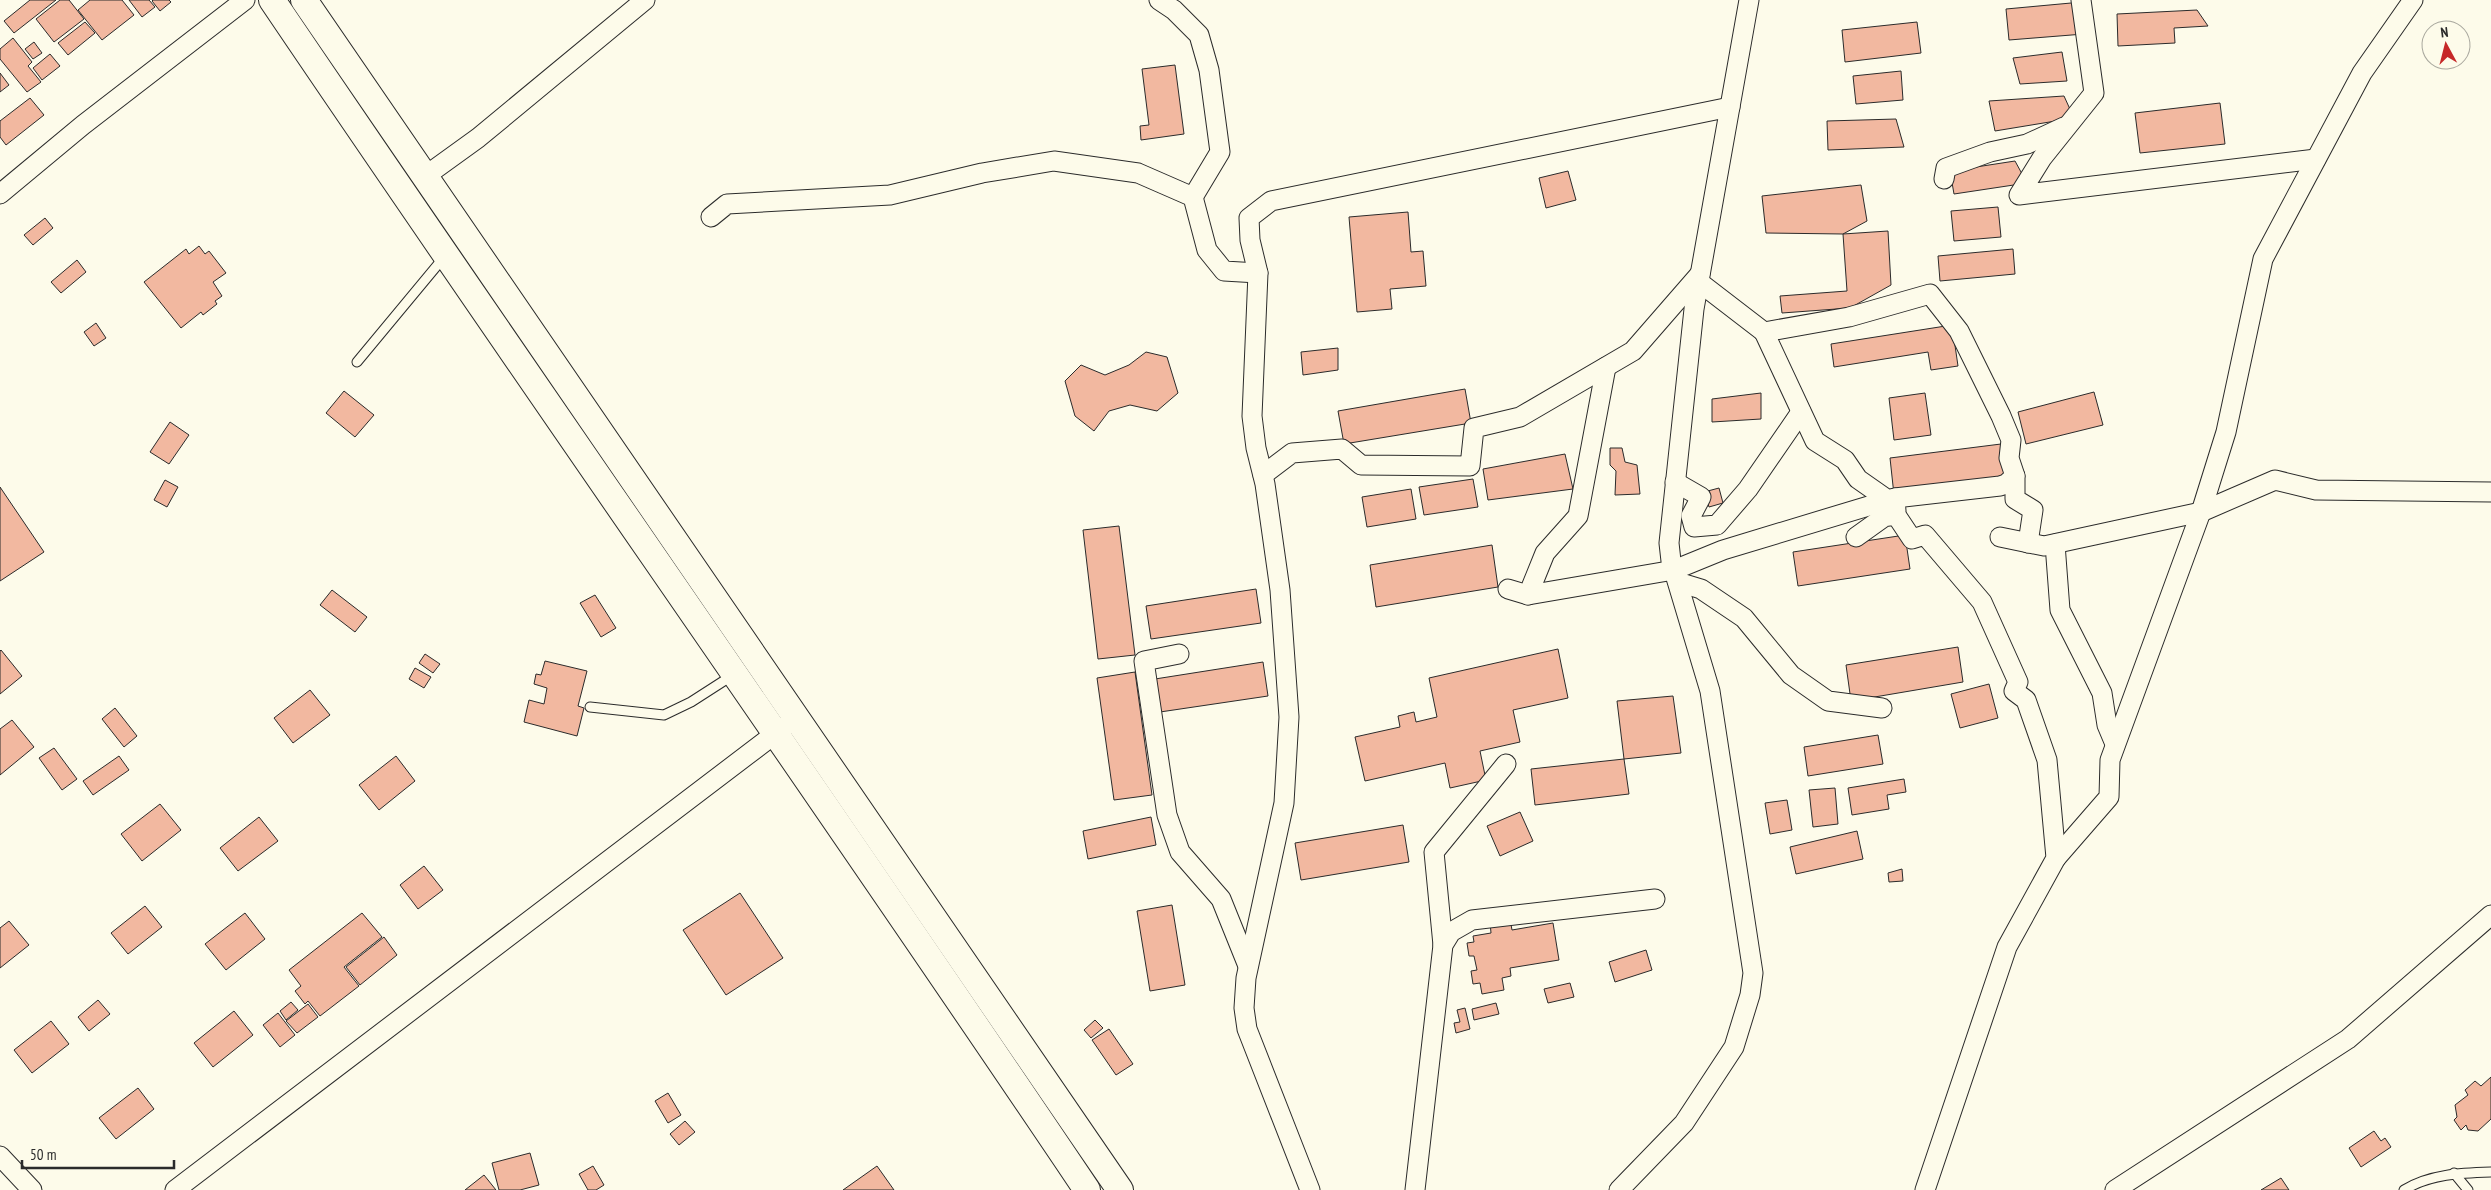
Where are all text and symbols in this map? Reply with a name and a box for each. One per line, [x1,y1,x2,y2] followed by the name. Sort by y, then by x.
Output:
[2421,20,2471,70] north arrow
[2440,23,2449,41] text: N
[22,1138,175,1170] scale bar
[30,1145,56,1164] text: 50 m

